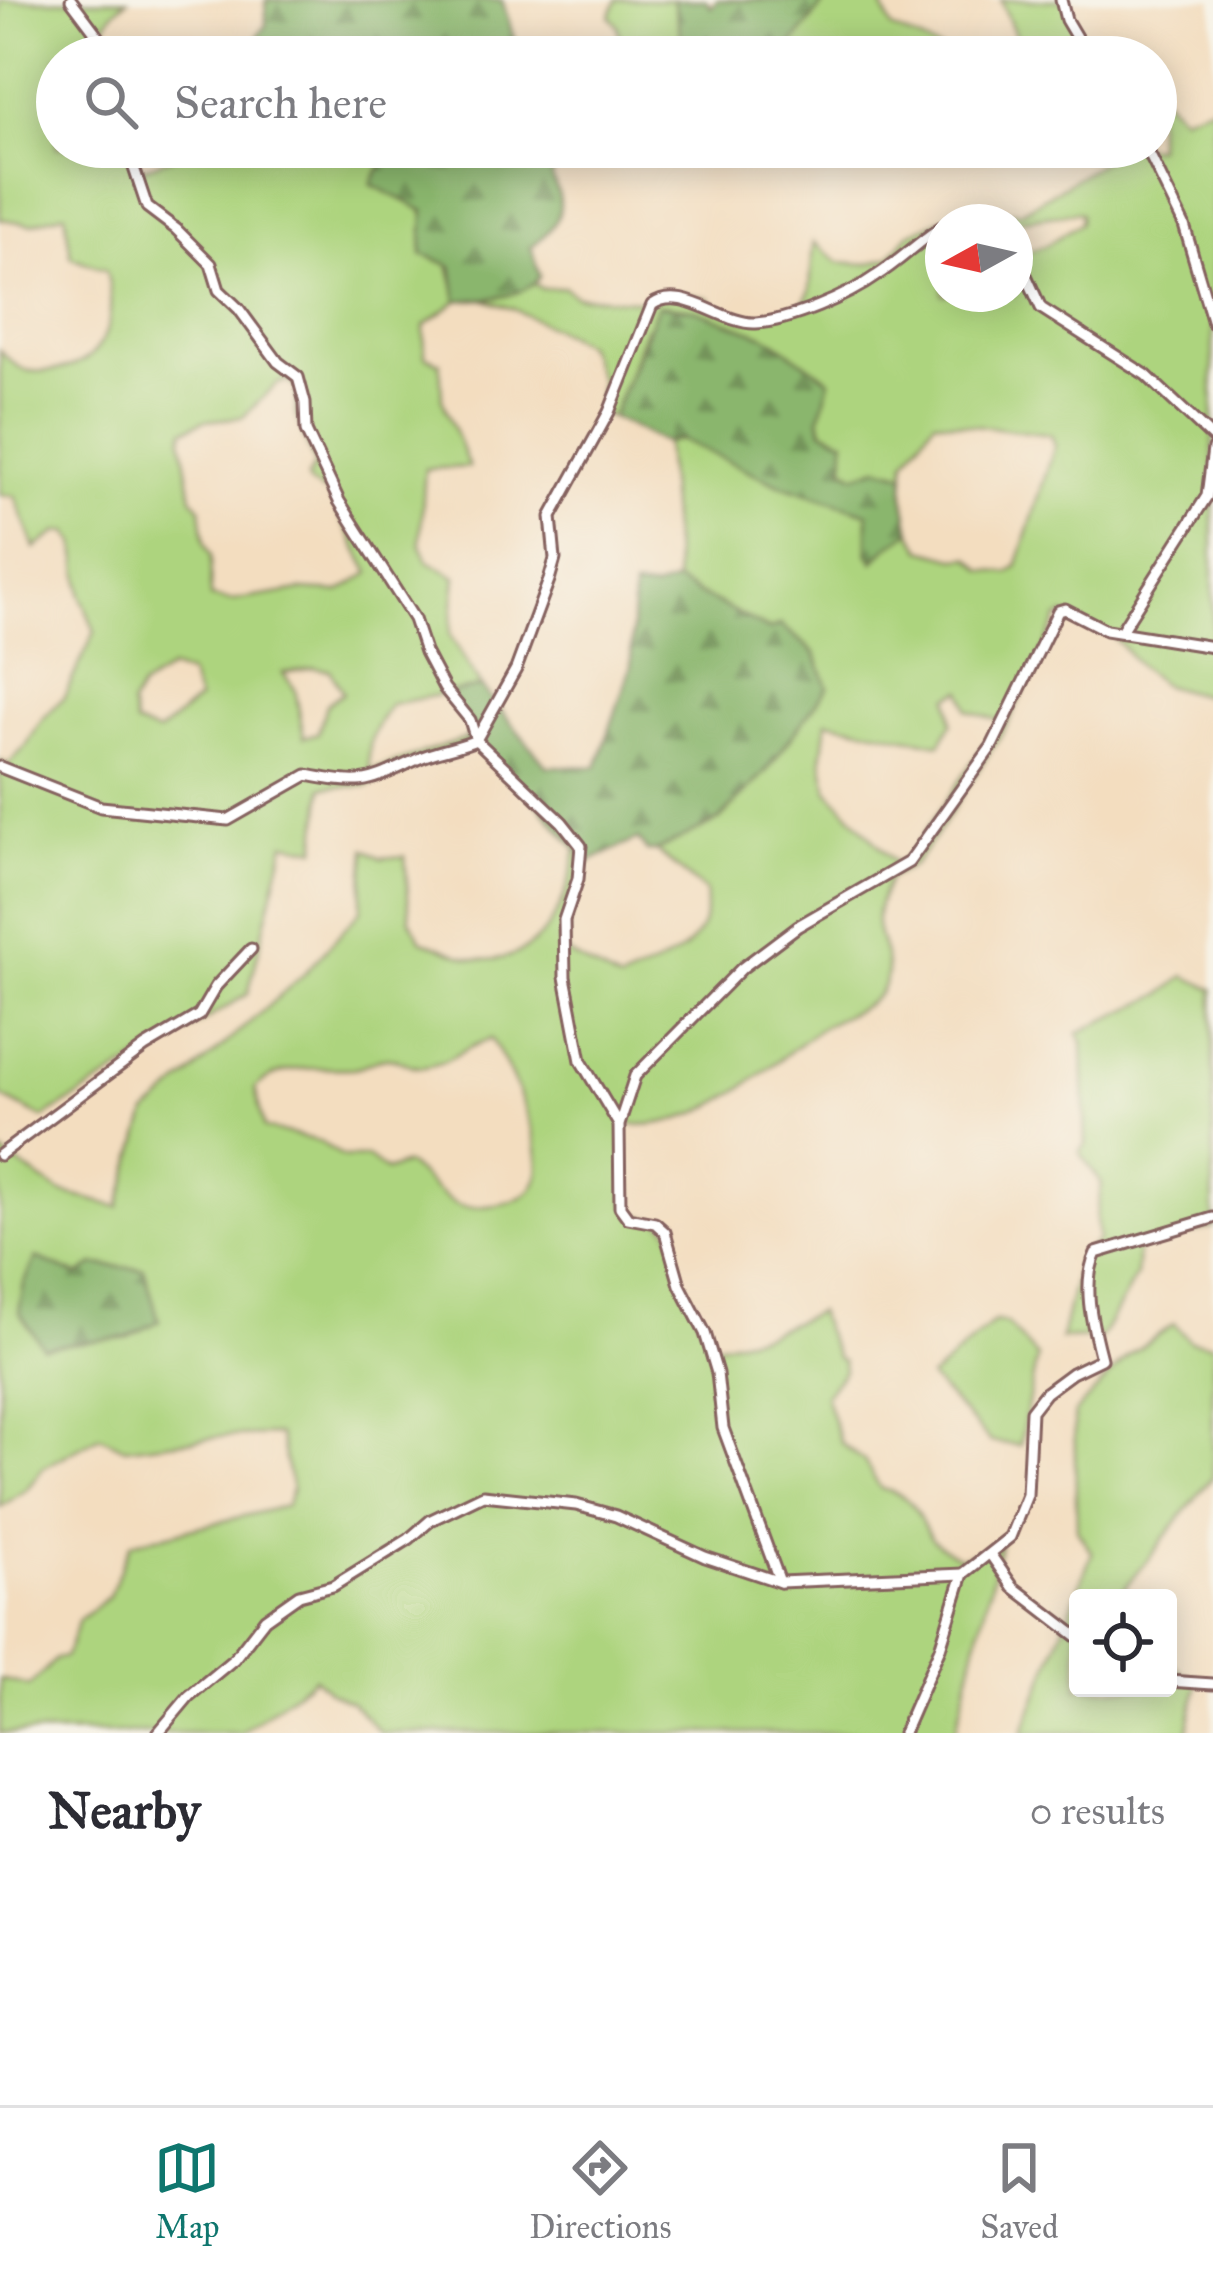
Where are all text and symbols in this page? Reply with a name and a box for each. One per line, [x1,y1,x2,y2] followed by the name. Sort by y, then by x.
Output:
[36,36,1177,168] search box
[78,69,144,135] icon: search
[174,75,387,130] text: Search here
[925,204,1033,312] north arrow
[1069,1589,1177,1697] map controls
[1069,1589,1177,1697] button: locate
[48,1780,200,1842] text: Nearby
[1030,1787,1165,1835] text: 0 results
[154,2135,220,2247] tab: Map
[529,2135,671,2247] tab: Directions
[980,2135,1059,2247] tab: Saved

